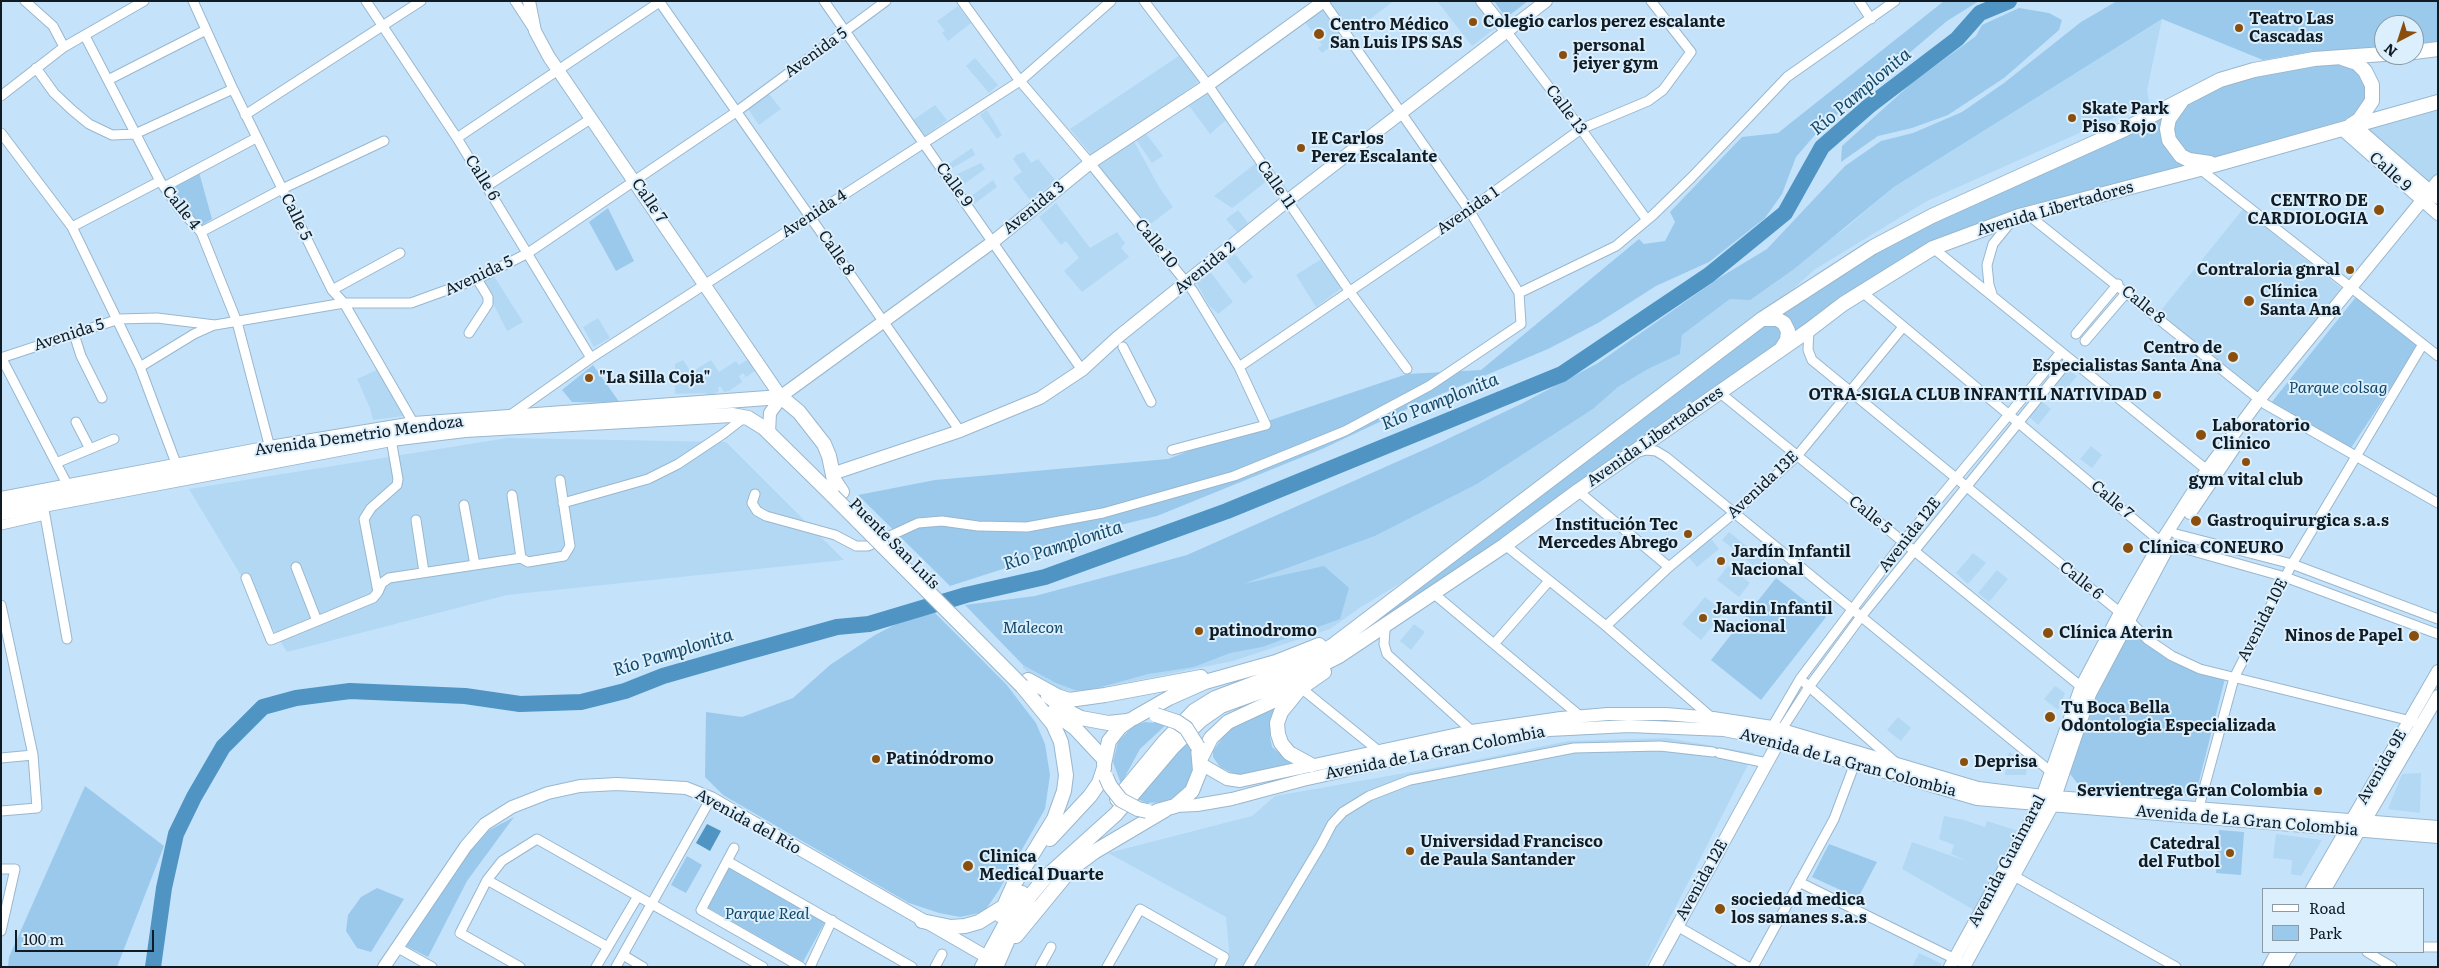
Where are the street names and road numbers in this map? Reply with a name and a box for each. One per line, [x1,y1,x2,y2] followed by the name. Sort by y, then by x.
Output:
[781,24,851,82] street label: Avenida 5
[1541,82,1591,138] street label: Calle 13
[2365,148,2415,196] street label: Calle 9
[461,152,503,204] street label: Calle 6
[1252,157,1300,213] street label: Calle 11
[932,159,976,211] street label: Calle 9
[627,175,671,227] street label: Calle 7
[999,177,1069,239] street label: Avenida 3
[1974,177,2136,241] street label: Avenida Libertadores
[158,182,204,234] street label: Calle 4
[1433,183,1503,239] street label: Avenida 1
[778,186,850,242] street label: Avenida 4
[276,190,316,244] street label: Calle 5
[1130,216,1182,272] street label: Calle 10
[814,227,858,279] street label: Calle 8
[1171,238,1239,298] street label: Avenida 2
[442,252,516,300] street label: Avenida 5
[2117,282,2169,328] street label: Calle 8
[31,315,107,355] street label: Avenida 5
[1583,383,1727,491] street label: Avenida Libertadores
[254,412,464,460] street label: Avenida Demetrio Mendoza
[1723,447,1803,523] street label: Avenida 13E
[2087,477,2137,523] street label: Calle 7
[1845,492,1895,538] street label: Calle 5
[1875,494,1945,576] street label: Avenida 12E
[845,495,943,593] street label: Puente San Luís
[2055,558,2107,604] street label: Calle 6
[2234,575,2292,665] street label: Avenida 10E
[1323,722,1547,784] street label: Avenida de La Gran Colombia
[1738,725,1958,801] street label: Avenida de La Gran Colombia
[2353,726,2411,808] street label: Avenida 9E
[692,785,804,859] street label: Avenida del Río
[1964,792,2050,930] street label: Avenida Guaimaral
[2135,802,2359,840] street label: Avenida de La Gran Colombia
[1672,836,1732,924] street label: Avenida 12E

